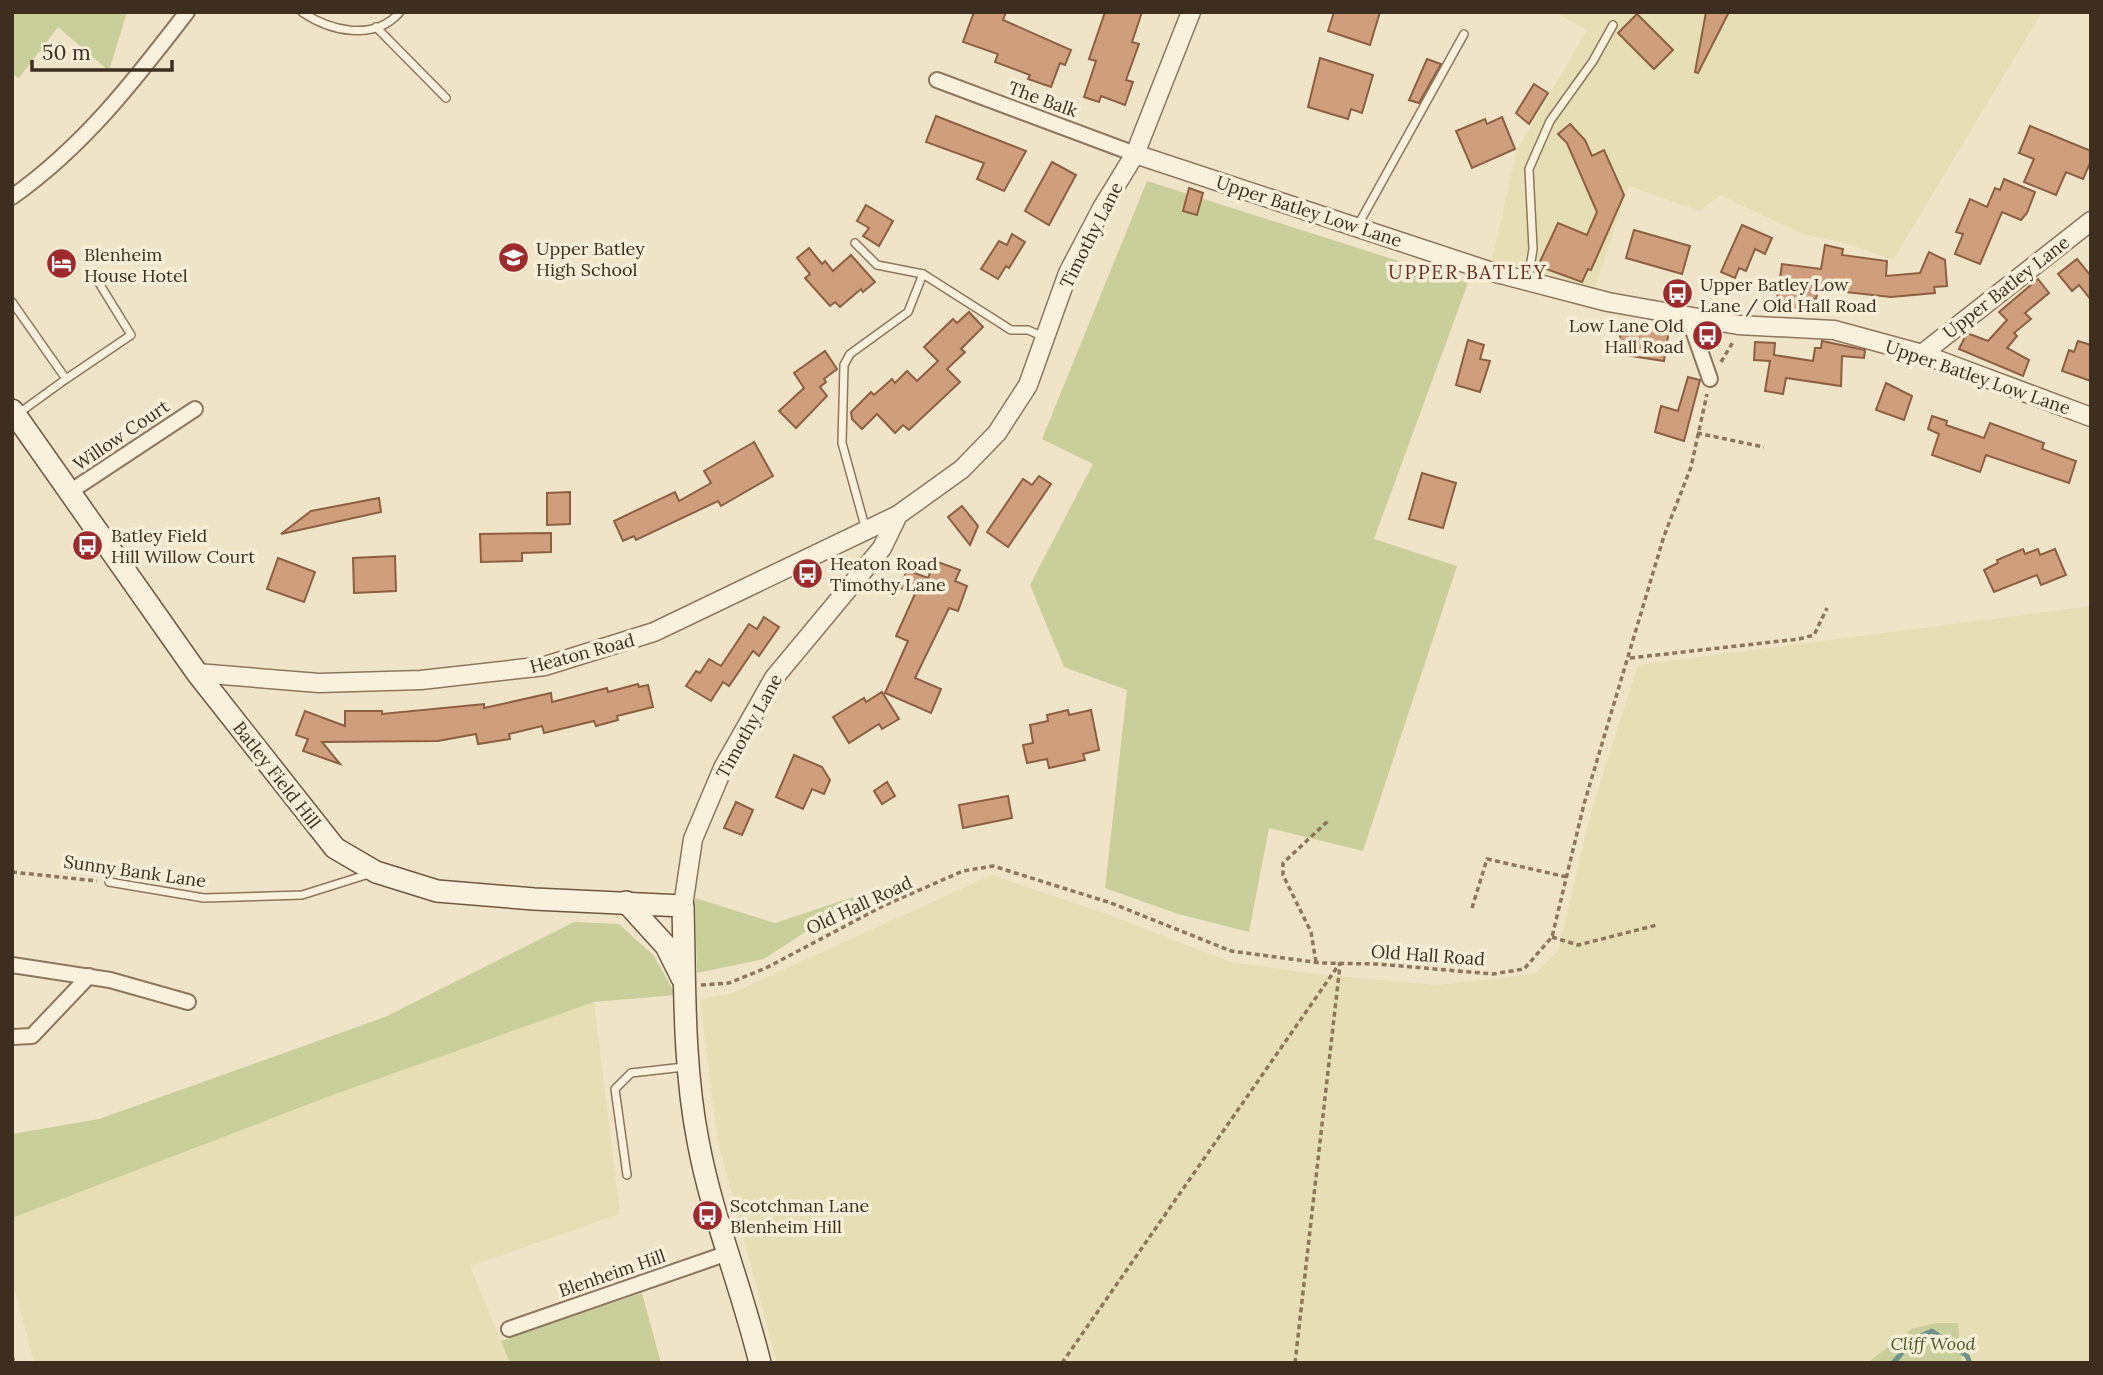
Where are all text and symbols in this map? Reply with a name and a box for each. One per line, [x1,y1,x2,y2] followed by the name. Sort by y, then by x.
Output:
[32,28,172,72] scale bar
[42,39,91,66] text: 50 m
[1005,76,1081,122] street label: The Balk
[1213,170,1405,252] street label: Upper Batley Low Lane
[1054,178,1128,292] street label: Timothy Lane
[1938,230,2074,344] street label: Upper Batley Lane
[536,237,645,281] place label: Upper Batley High School
[496,241,530,275] school or university icon: Upper Batley High School
[84,243,188,287] place label: Blenheim House Hotel
[44,247,78,281] hotel icon: Blenheim House Hotel
[1388,260,1548,284] district label: UPPER BATLEY
[1700,273,1877,317] place label: Upper Batley Low Lane / Old Hall Road
[1660,277,1694,311] bus stop icon: Upper Batley Low Lane / Old Hall Road
[1569,314,1684,358] place label: Low Lane Old Hall Road
[1690,318,1724,352] bus stop icon: Low Lane Old Hall Road
[1882,335,2074,420] street label: Upper Batley Low Lane
[69,394,173,475] street label: Willow Court
[111,524,255,568] place label: Batley Field Hill Willow Court
[71,528,105,562] bus stop icon: Batley Field Hill Willow Court
[830,552,946,596] place label: Heaton Road Timothy Lane
[790,556,824,590] bus stop icon: Heaton Road Timothy Lane
[527,628,637,678] street label: Heaton Road
[711,670,787,782] street label: Timothy Lane
[228,717,326,833] street label: Batley Field Hill
[62,850,208,892] street label: Sunny Bank Lane
[802,870,916,940] street label: Old Hall Road
[1370,940,1486,970] street label: Old Hall Road
[730,1194,870,1238] place label: Scotchman Lane Blenheim Hill
[690,1198,724,1232] bus stop icon: Scotchman Lane Blenheim Hill
[555,1244,669,1302] street label: Blenheim Hill
[1890,1332,1976,1355] park label: Cliff Wood

